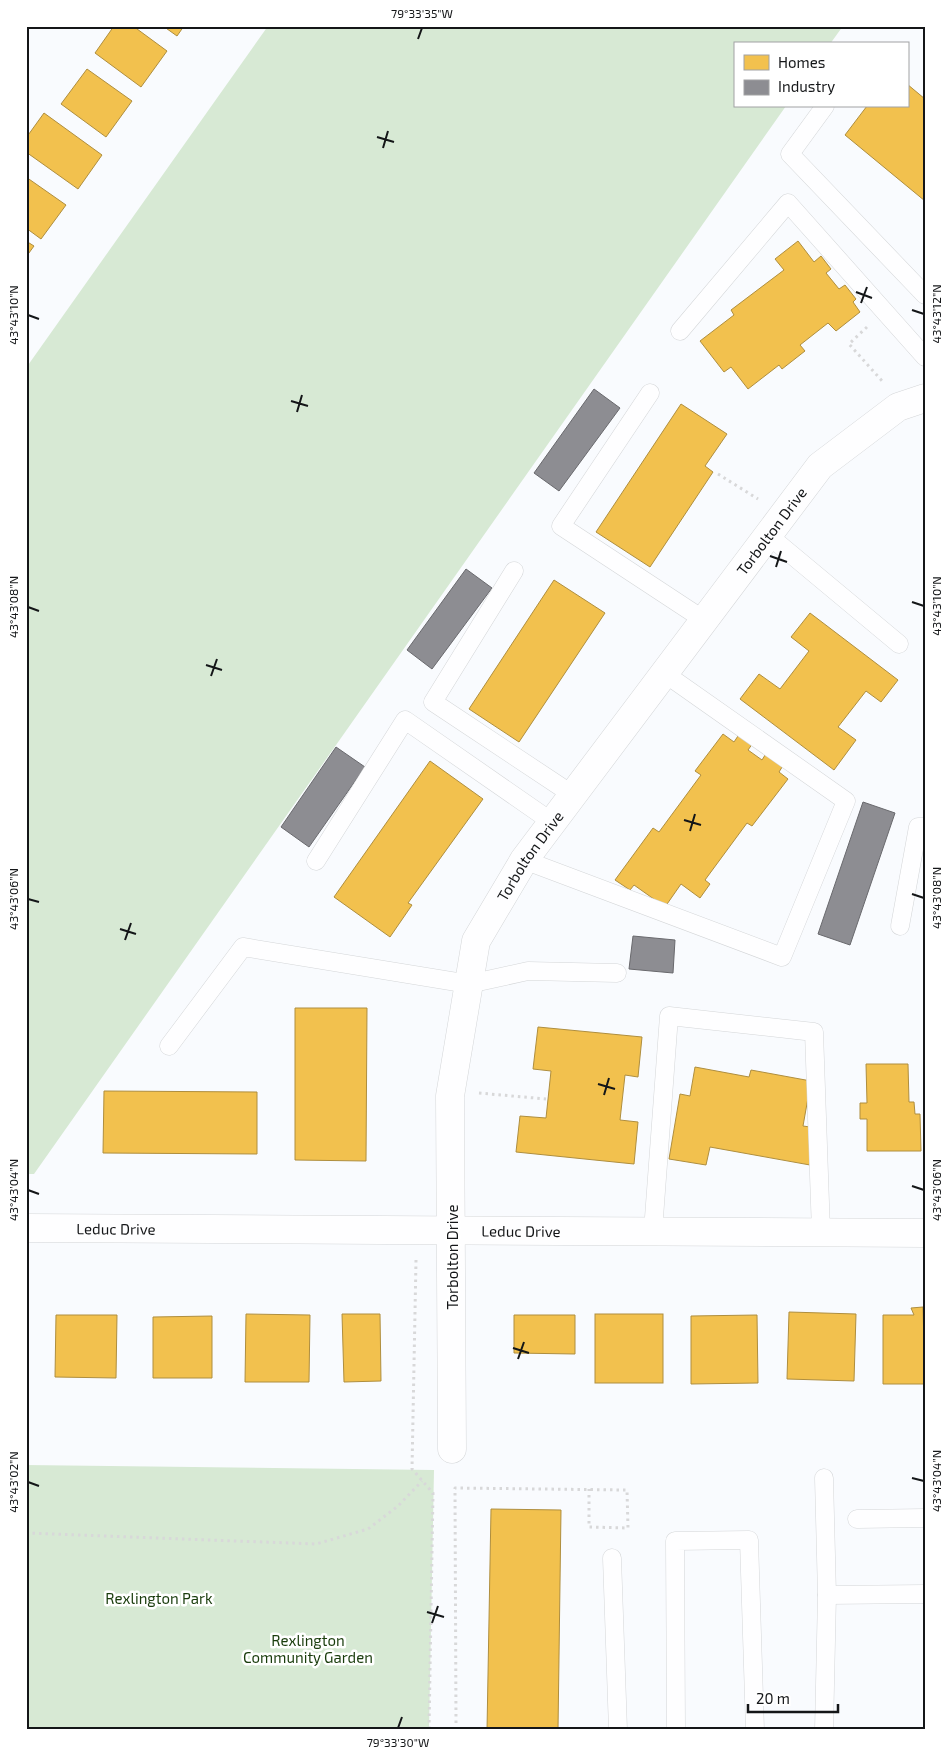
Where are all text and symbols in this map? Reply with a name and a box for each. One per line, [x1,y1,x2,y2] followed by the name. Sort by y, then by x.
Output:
[391,6,453,20] text: 79°33'35"W
[734,42,908,108] legend
[778,53,825,71] text: Homes
[778,77,835,95] text: Industry
[929,284,943,344] text: 43°43'12"N
[6,285,20,345] text: 43°43'10"N
[733,483,810,578] street label: Torbolton Drive
[6,576,20,638] text: 43°43'08"N
[929,576,943,636] text: 43°43'10"N
[493,807,567,904] street label: Torbolton Drive
[929,867,943,929] text: 43°43'08"N
[6,868,20,930] text: 43°43'06"N
[6,1159,20,1221] text: 43°43'04"N
[929,1159,943,1221] text: 43°43'06"N
[443,1205,461,1309] street label: Torbolton Drive
[76,1219,156,1238] street label: Leduc Drive
[481,1222,561,1240] street label: Leduc Drive
[929,1450,943,1512] text: 43°43'04"N
[6,1451,20,1513] text: 43°43'02"N
[105,1589,213,1607] park label: Rexlington Park
[243,1631,373,1666] park label: Rexlington Community Garden
[748,1681,838,1713] scale bar
[756,1689,790,1707] text: 20 m
[367,1735,429,1749] text: 79°33'30"W

